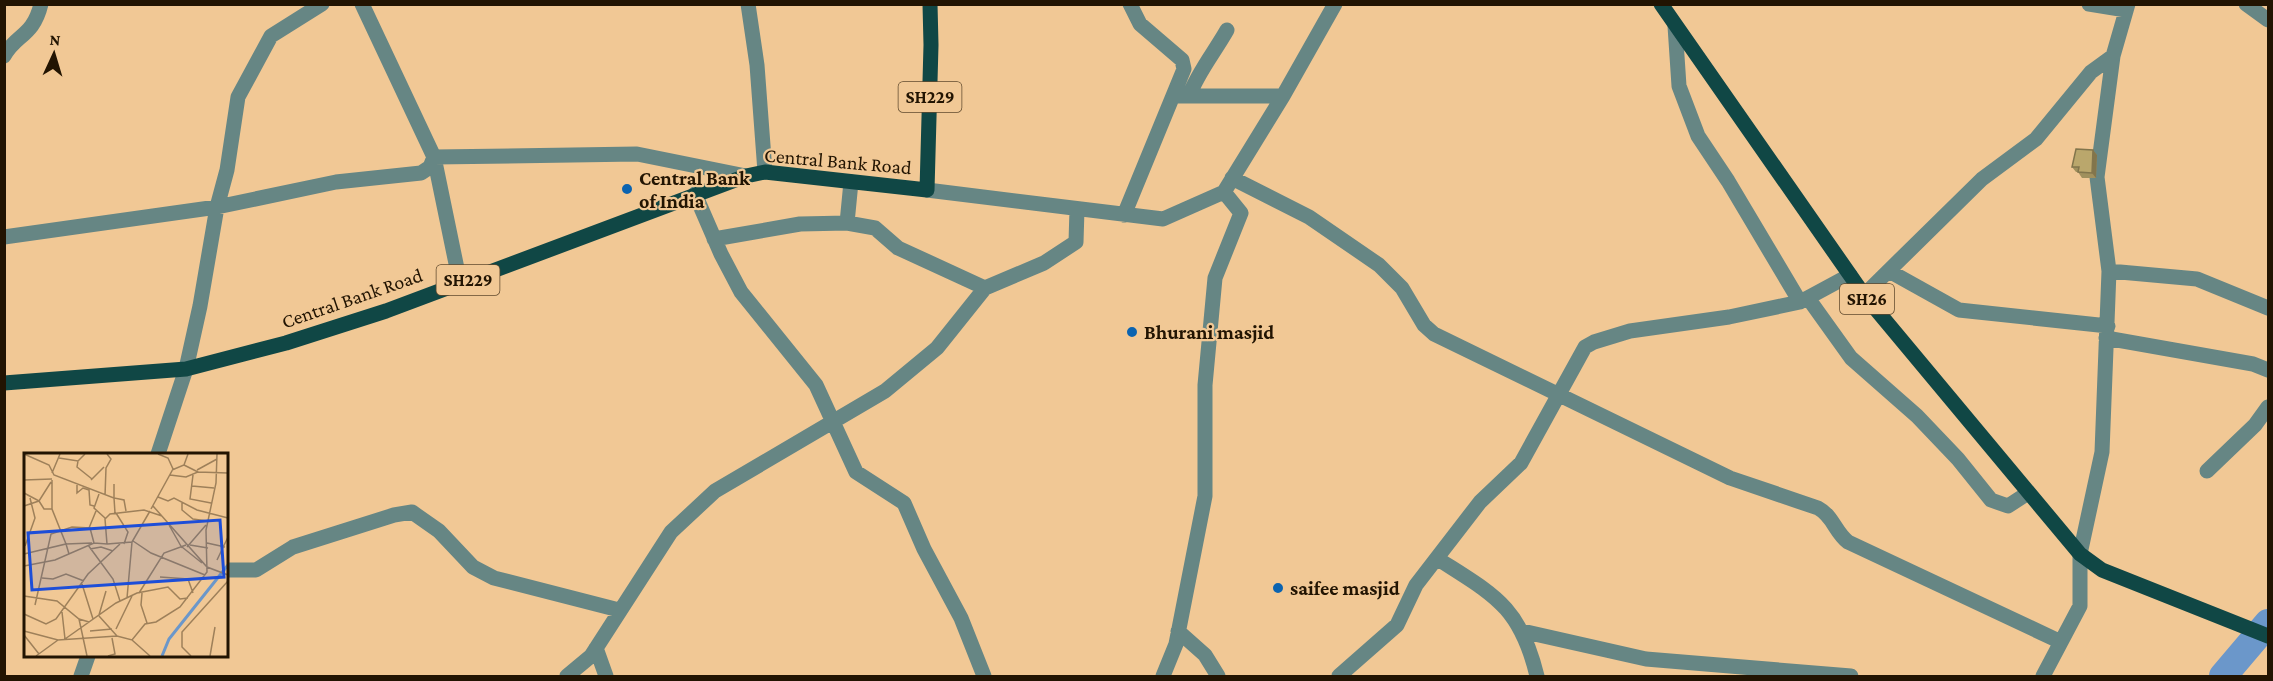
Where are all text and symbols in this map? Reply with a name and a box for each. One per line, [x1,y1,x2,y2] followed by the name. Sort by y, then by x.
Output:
[24,24,84,84] north arrow
[49,31,61,48] text: N
[898,82,962,112] road number: SH229
[764,144,913,178] street label: Central Bank Road
[639,167,751,212] place label: Central Bank of India
[620,182,634,196] marker: Central Bank of India
[279,263,426,332] street label: Central Bank Road
[436,265,500,295] road number: SH229
[1840,284,1894,314] road number: SH26
[1144,321,1274,344] place label: Bhurani masjid
[1125,325,1139,339] marker: Bhurani masjid
[24,453,228,657] inset map
[1290,577,1400,600] place label: saifee masjid
[1271,581,1285,595] marker: saifee masjid

